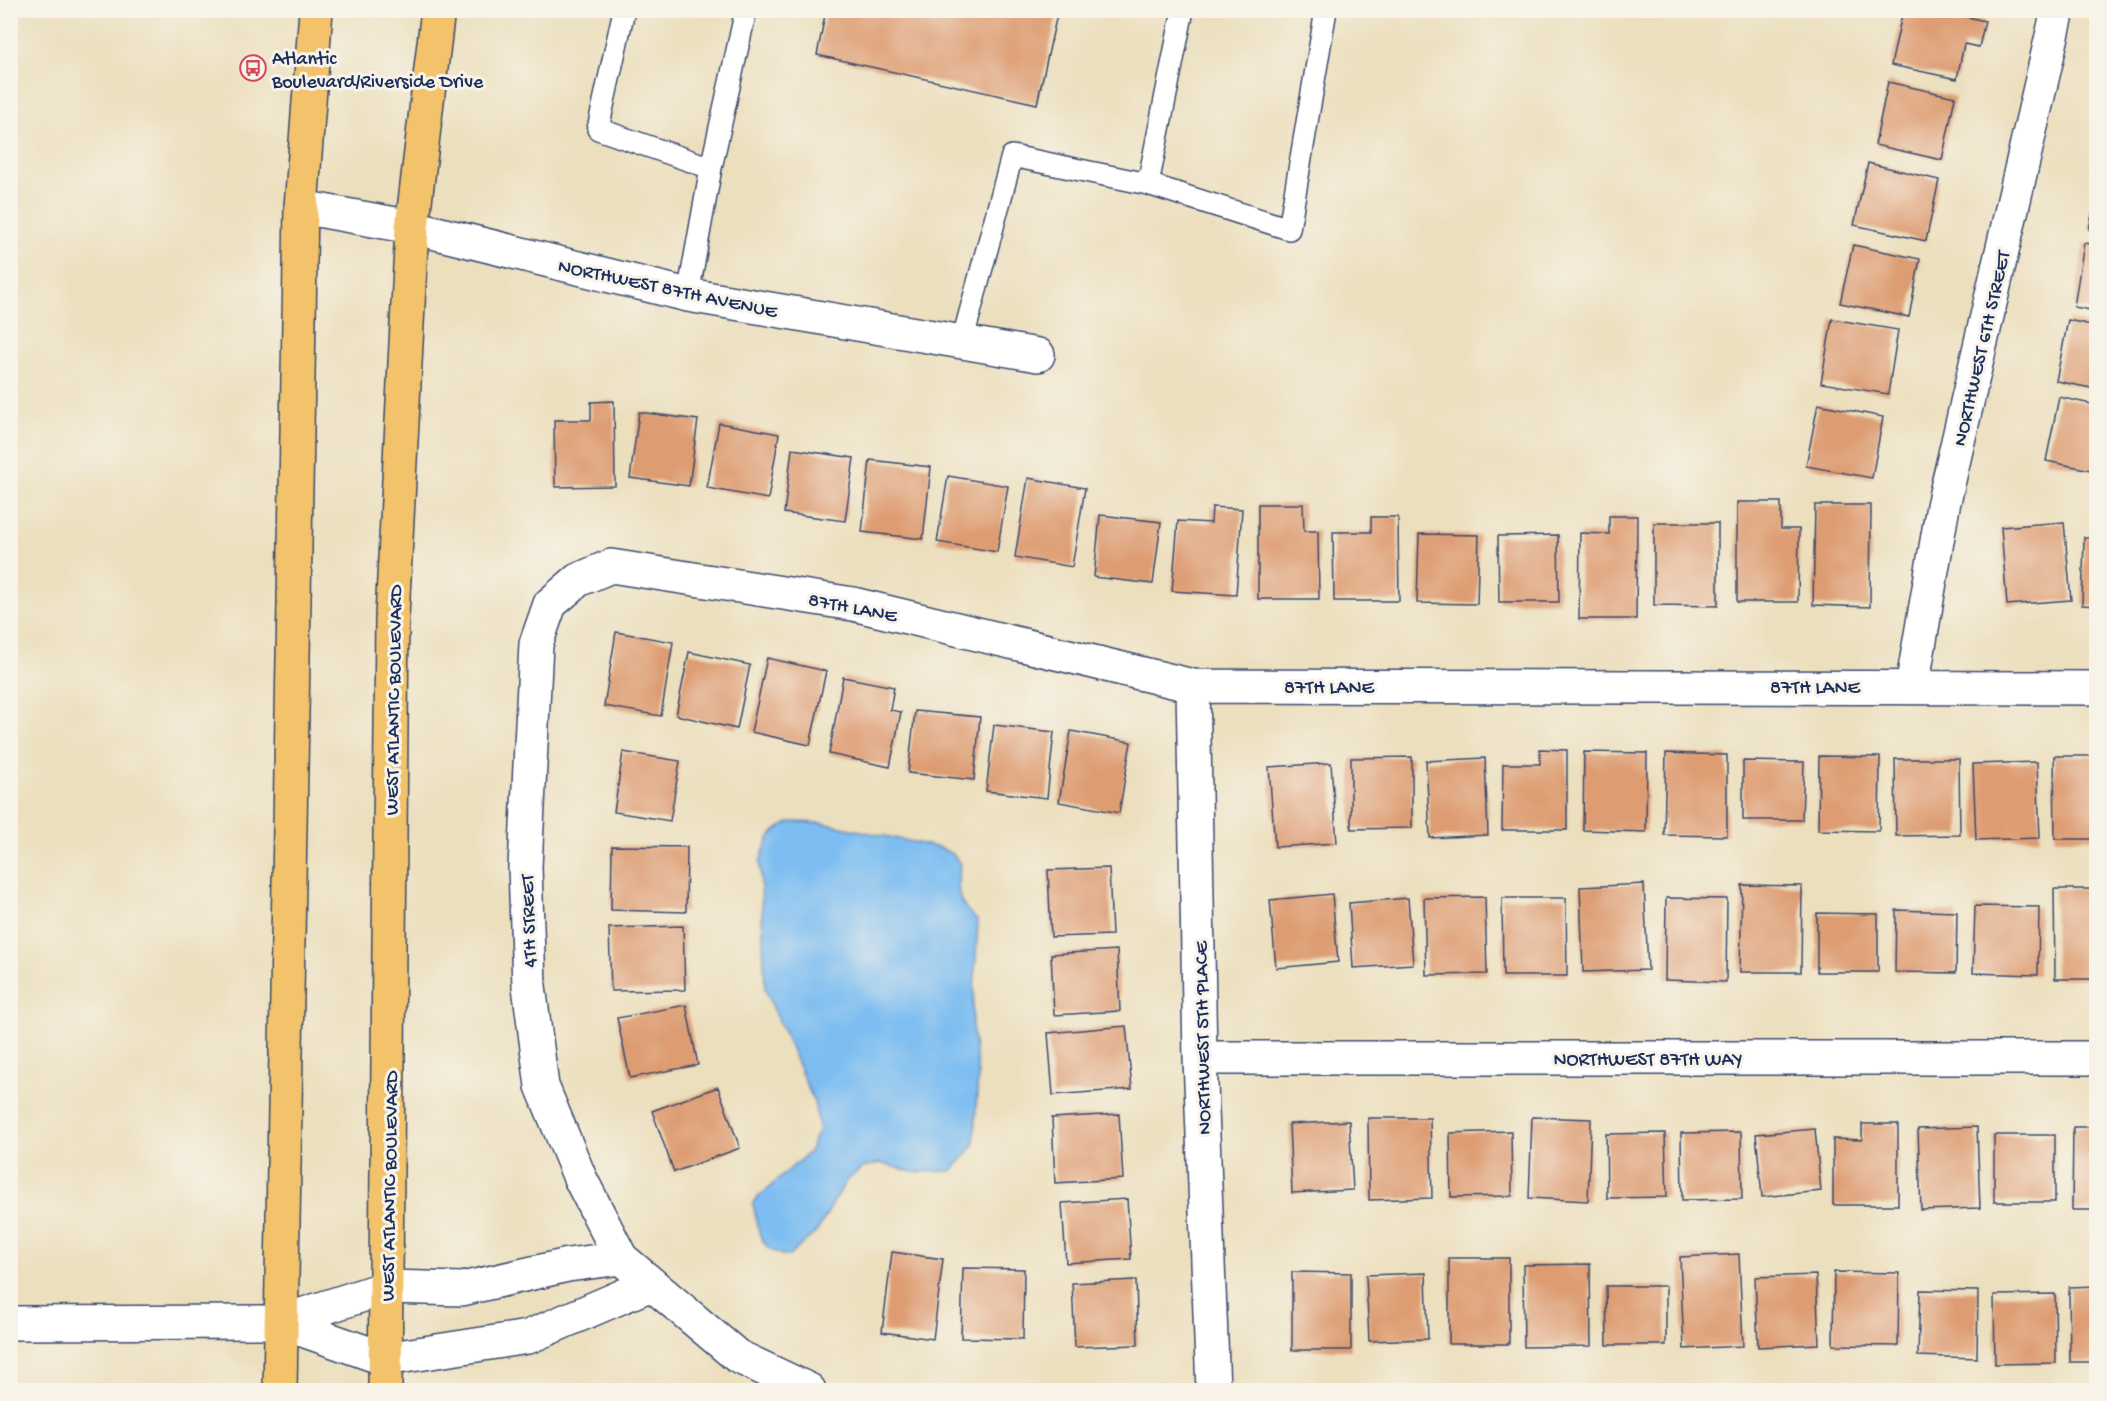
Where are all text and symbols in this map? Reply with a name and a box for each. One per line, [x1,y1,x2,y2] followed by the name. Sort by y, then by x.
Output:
[271,49,484,95] place label: Atlantic Boulevard/Riverside Drive
[238,53,268,83] bus stop icon: Atlantic Boulevard/Riverside Drive
[1950,248,2017,449] street label: NORTHWEST 6TH STREET
[556,256,780,325] street label: NORTHWEST 87TH AVENUE
[382,583,409,816] street label: WEST ATLANTIC BOULEVARD
[806,590,900,630] street label: 87TH LANE
[1284,678,1375,701] street label: 87TH LANE
[1770,678,1861,701] street label: 87TH LANE
[517,873,544,968] street label: 4TH STREET
[1191,939,1218,1135] street label: NORTHWEST 5TH PLACE
[1553,1050,1743,1073] street label: NORTHWEST 87TH WAY
[378,1069,405,1302] street label: WEST ATLANTIC BOULEVARD

